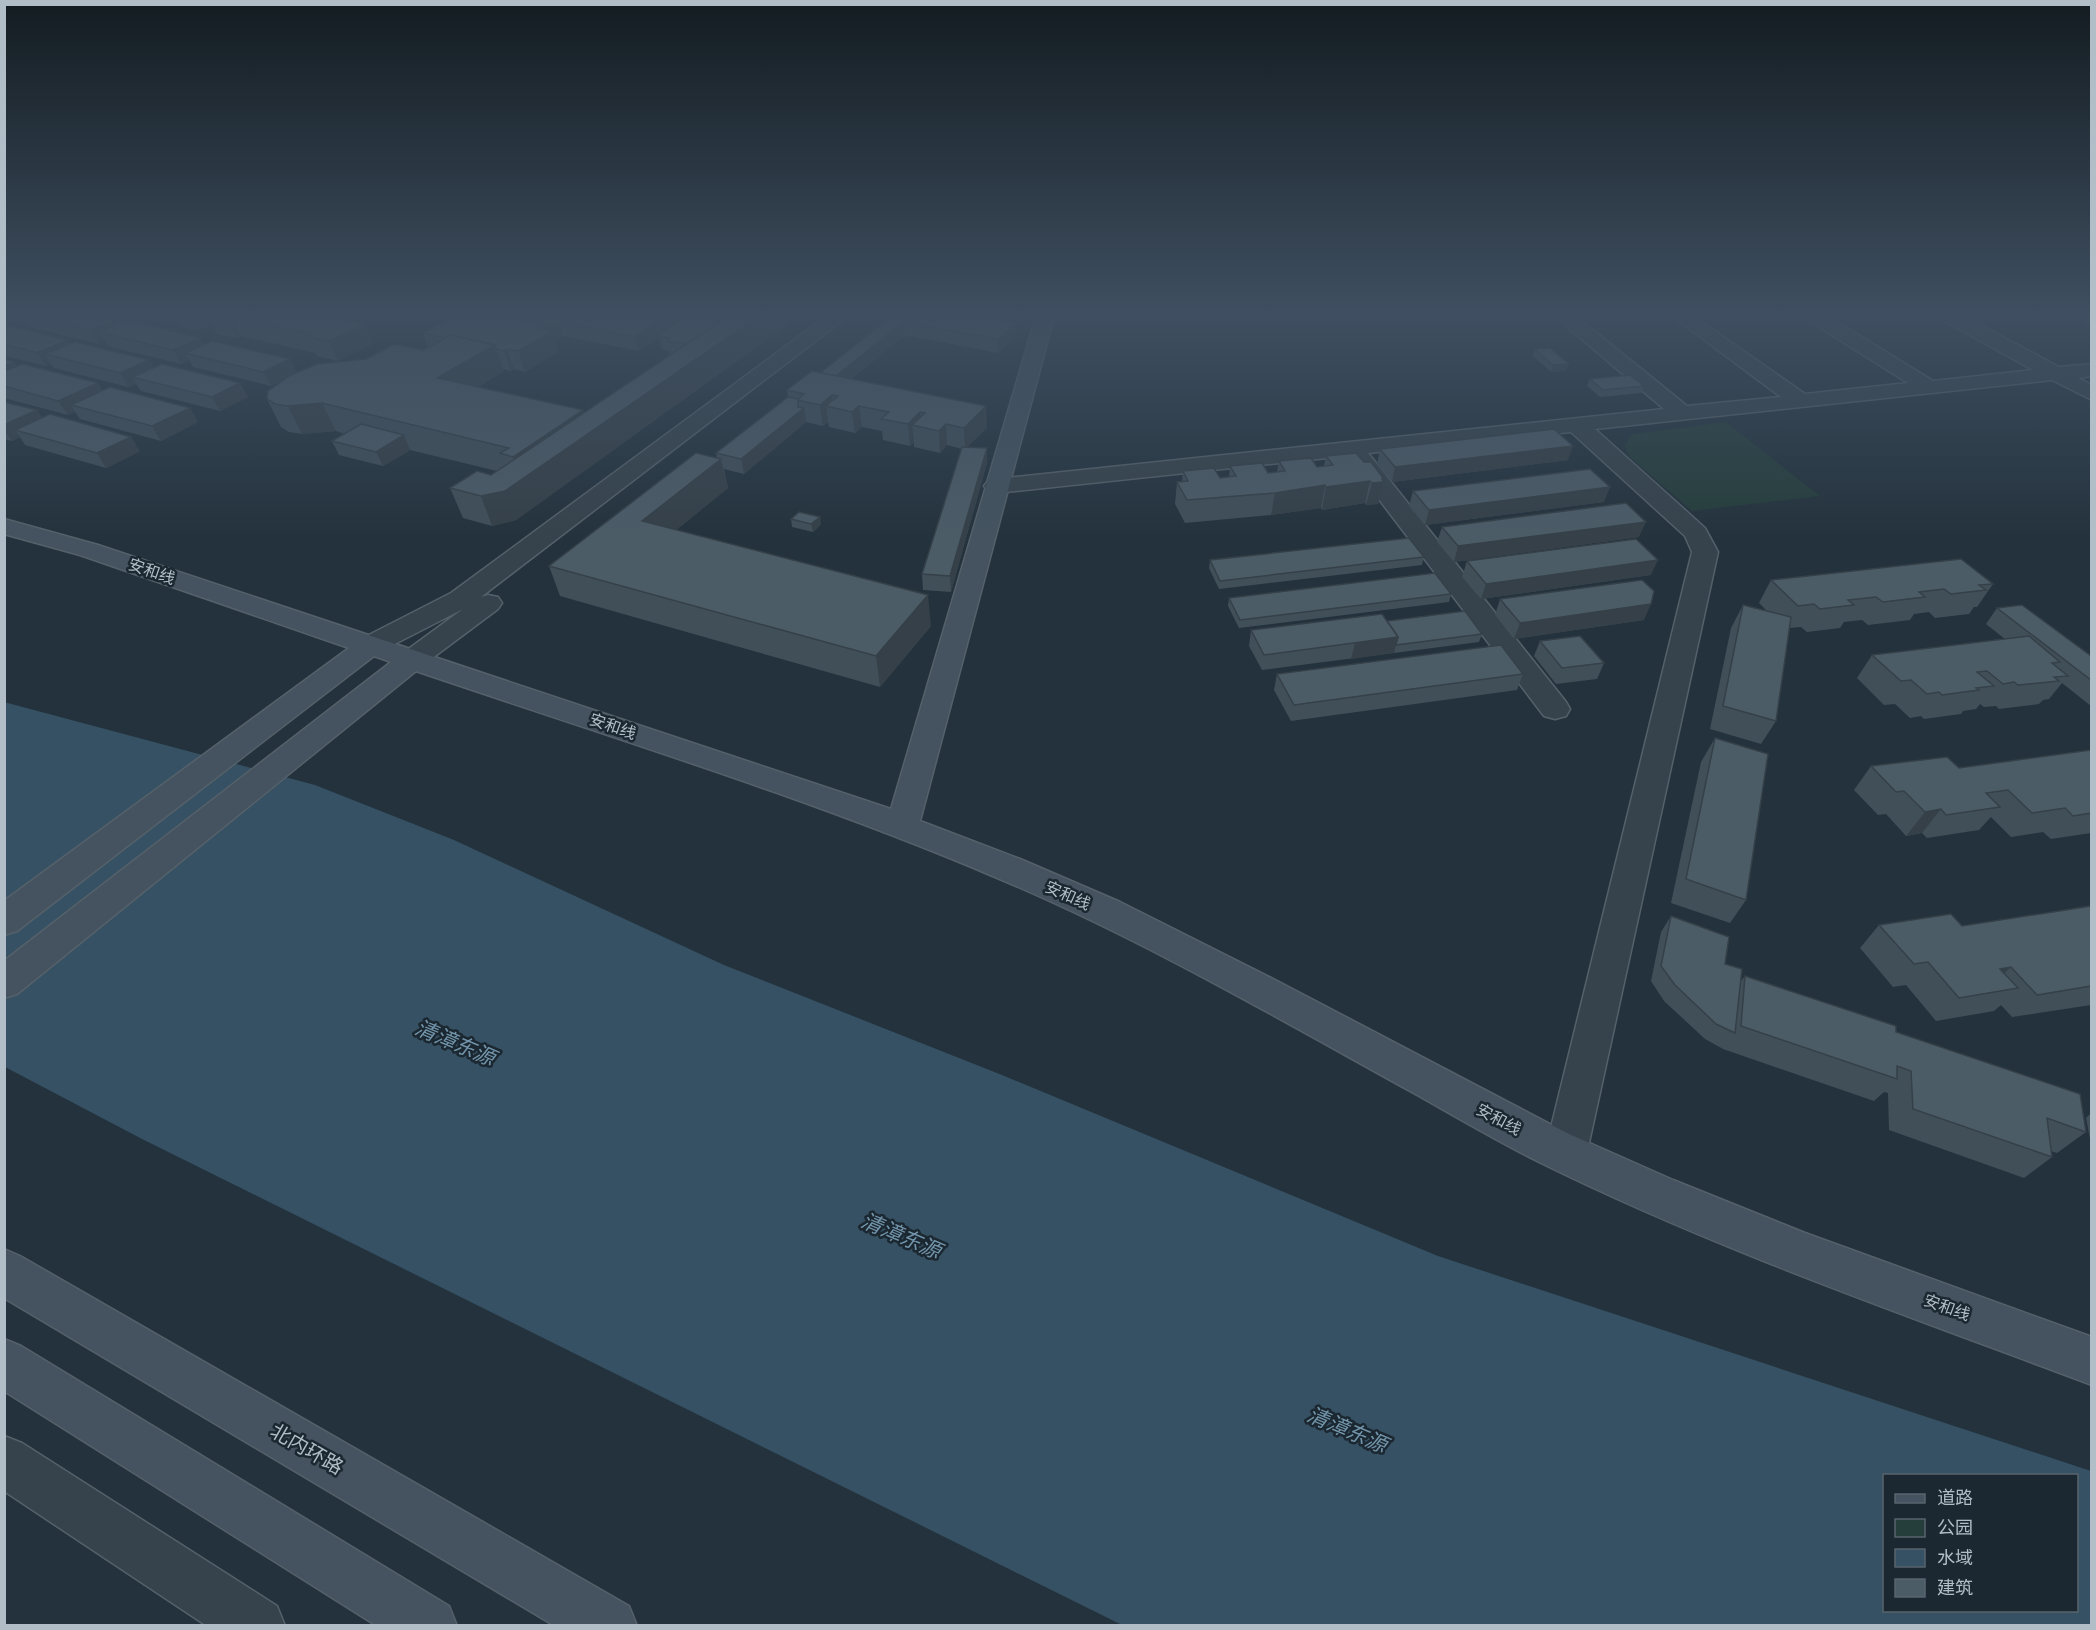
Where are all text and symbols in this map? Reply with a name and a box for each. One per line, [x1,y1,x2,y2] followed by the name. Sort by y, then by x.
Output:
[126,555,178,589] street label: 安和线
[587,710,639,744] street label: 安和线
[1042,877,1094,915] street label: 安和线
[411,1015,502,1073] water label: 清漳东源
[1473,1100,1524,1140] street label: 安和线
[857,1208,948,1266] water label: 清漳东源
[1921,1290,1973,1326] street label: 安和线
[1303,1402,1394,1460] water label: 清漳东源
[266,1419,348,1480] street label: 北内环路
[1883,1474,2078,1612] legend
[1937,1487,1973,1509] text: 道路
[1937,1517,1973,1539] text: 公园
[1937,1547,1973,1569] text: 水域
[1937,1577,1973,1599] text: 建筑

